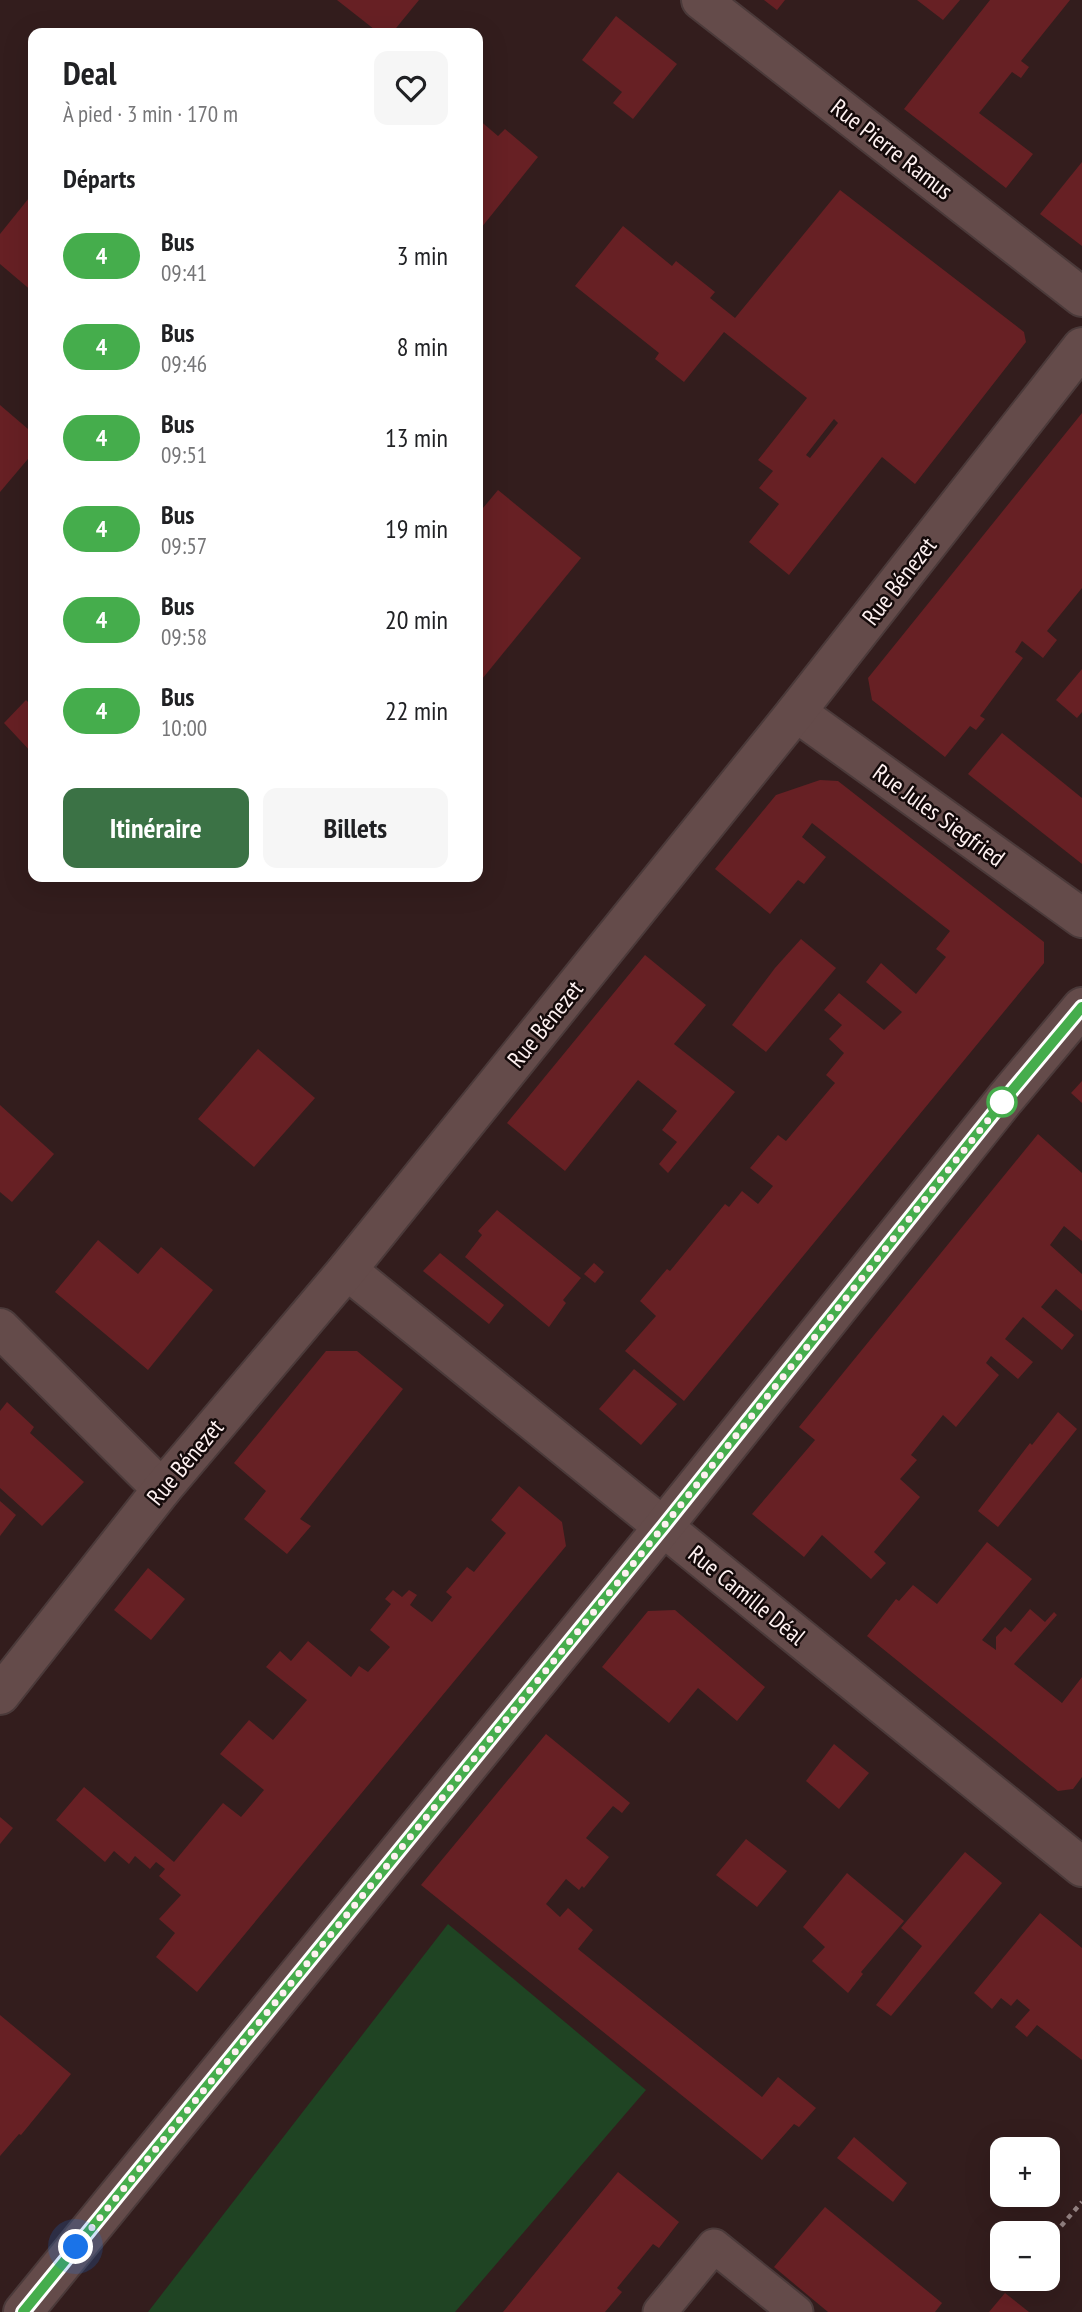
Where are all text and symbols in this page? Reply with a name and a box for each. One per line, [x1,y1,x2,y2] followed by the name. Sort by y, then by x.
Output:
[63,51,116,94] text: Deal
[374,51,448,125] button: heart
[825,92,959,206] street label: Rue Pierre Ramus
[63,99,238,128] text: À pied · 3 min · 170 m
[63,162,135,195] text: Départs
[161,225,194,258] text: Bus
[397,239,448,272] text: 3 min
[96,240,107,271] text: 4
[161,258,207,287] text: 09:41
[161,316,194,349] text: Bus
[397,330,448,363] text: 8 min
[96,331,107,362] text: 4
[161,349,207,378] text: 09:46
[161,407,194,440] text: Bus
[385,421,448,454] text: 13 min
[96,422,107,453] text: 4
[161,440,207,469] text: 09:51
[161,498,194,531] text: Bus
[385,512,448,545] text: 19 min
[96,513,107,544] text: 4
[855,530,943,631] street label: Rue Bénezet
[161,531,207,560] text: 09:57
[161,589,194,622] text: Bus
[385,603,448,636] text: 20 min
[96,604,107,635] text: 4
[161,622,207,651] text: 09:58
[161,680,194,713] text: Bus
[385,694,448,727] text: 22 min
[96,695,107,726] text: 4
[161,713,207,742] text: 10:00
[867,757,1011,873] street label: Rue Jules Siegfried
[63,788,249,868] button: Itinéraire
[263,788,448,868] button: Billets
[500,974,590,1074] street label: Rue Bénezet
[987,1087,1017,1117] unlabelled marker
[140,1412,230,1512] street label: Rue Bénezet
[682,1538,812,1652] street label: Rue Camille Déal
[990,2137,1060,2291] map controls
[990,2137,1060,2207] button: +
[990,2221,1060,2291] button: −
[58,2229,93,2264] your location

